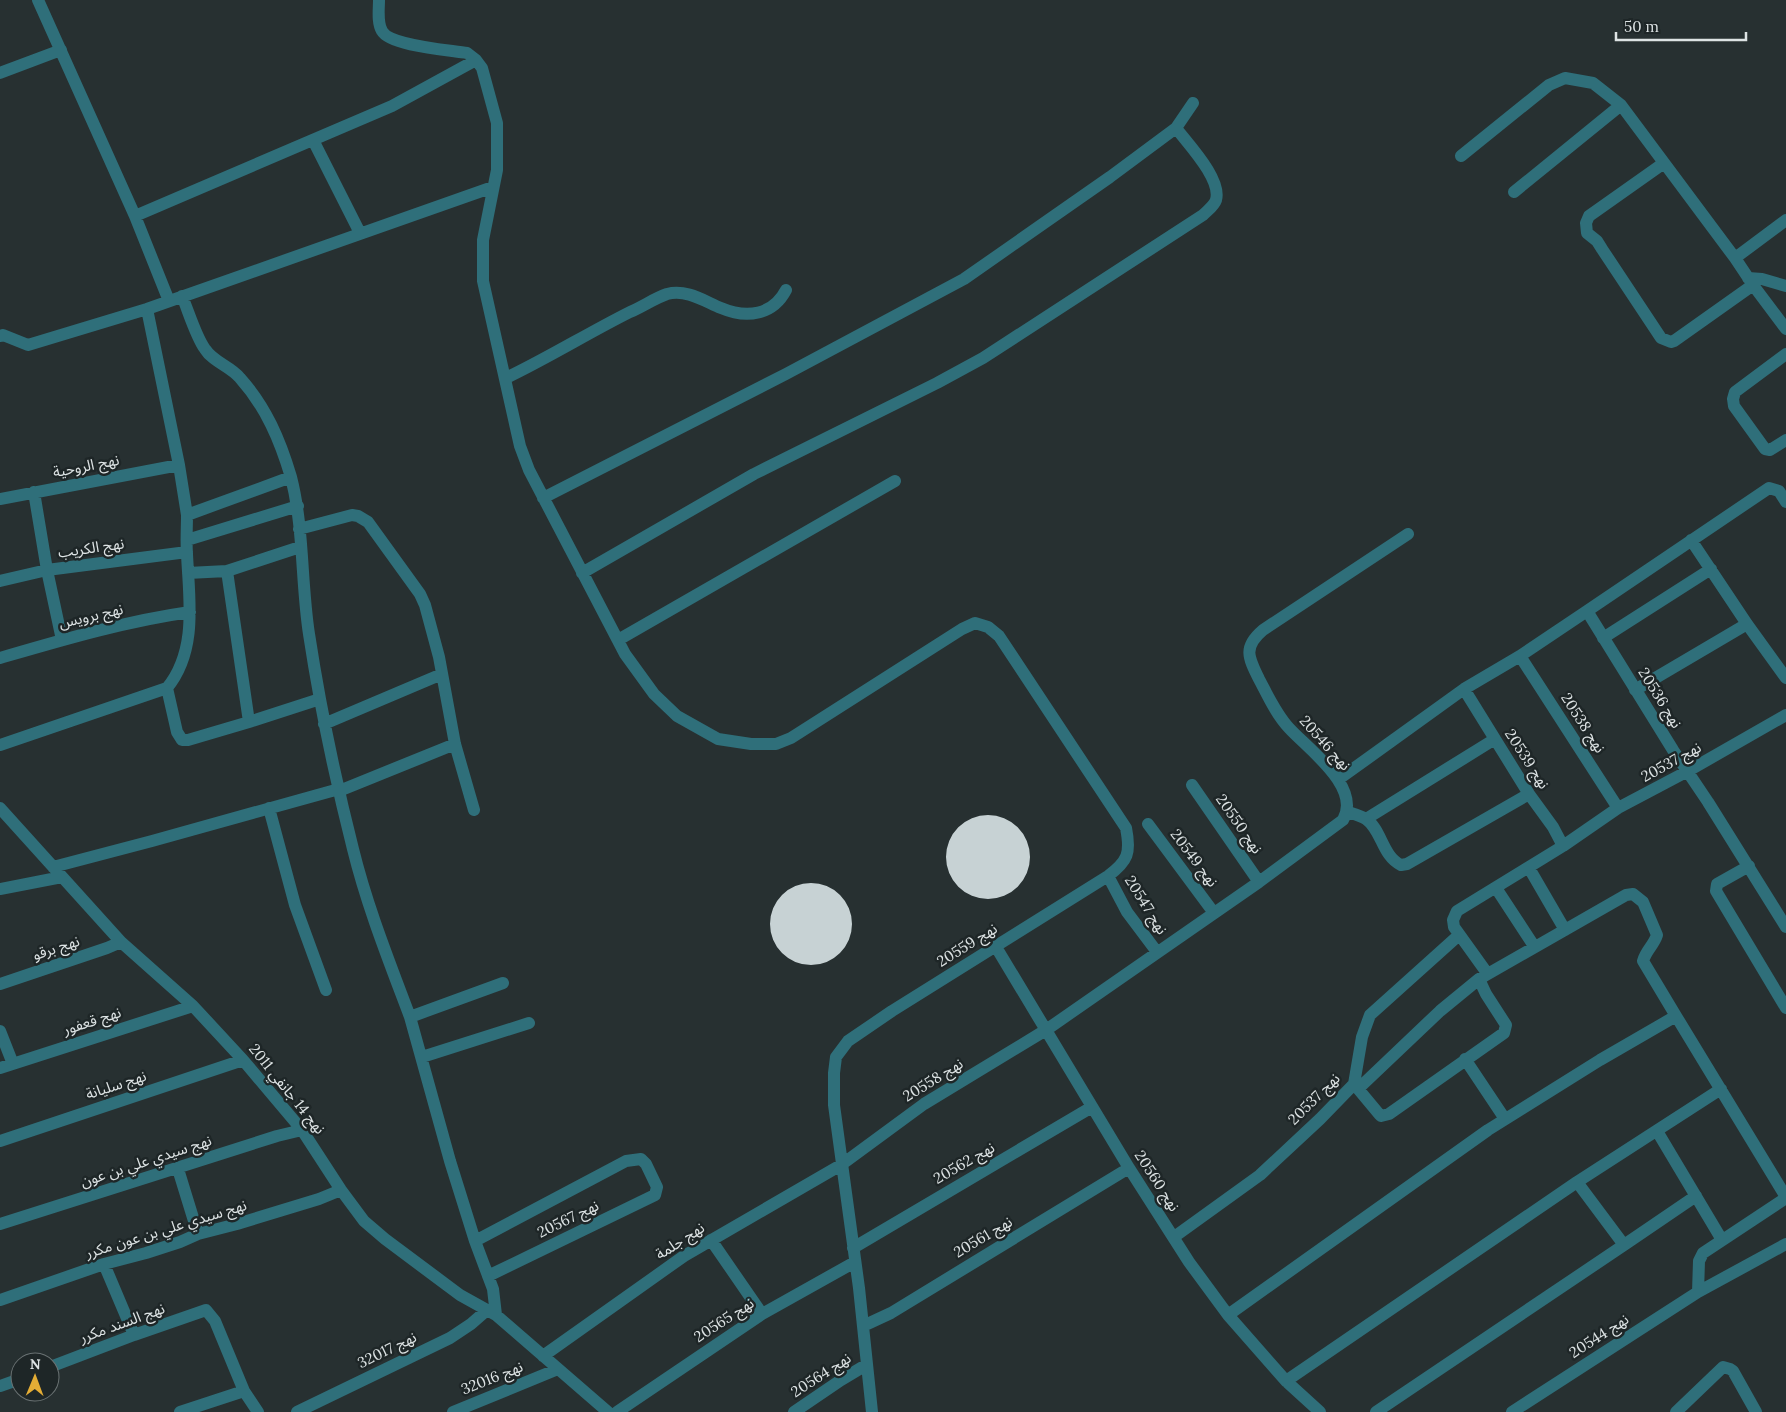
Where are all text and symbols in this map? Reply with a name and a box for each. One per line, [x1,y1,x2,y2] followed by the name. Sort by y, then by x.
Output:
[1616,10,1746,42] scale bar
[1624,17,1659,36] text: 50 m
[51,450,121,484] street label: نهج الروحية
[57,533,126,565] street label: نهج الكريب
[57,599,126,635] street label: نهج برويس
[1632,664,1686,733] street label: نهج 20536
[1555,689,1610,758] street label: نهج 20538
[1293,711,1355,776] street label: نهج 20546
[1498,725,1554,794] street label: نهج 20539
[1637,737,1706,788] street label: نهج 20537
[1210,790,1267,859] street label: نهج 20550
[1164,825,1222,892] street label: نهج 20549
[1118,872,1172,939] street label: نهج 20547
[933,919,1002,973] street label: نهج 20559
[30,931,83,967] street label: نهج برقو
[59,1002,124,1042] street label: نهج قعفور
[243,1040,330,1140] street label: نهج 14 جانفي 2011
[899,1054,968,1108] street label: نهج 20558
[83,1066,150,1106] street label: نهج سليانة
[1284,1069,1346,1131] street label: نهج 20537
[78,1130,215,1194] street label: نهج سيدي علي بن عون
[930,1137,999,1190] street label: نهج 20562
[1128,1147,1184,1216] street label: نهج 20560
[82,1195,250,1265] street label: نهج سيدي علي بن عون مكرر
[534,1195,603,1244] street label: نهج 20567
[950,1212,1017,1264] street label: نهج 20561
[652,1218,709,1266] street label: نهج جلمة
[690,1293,759,1349] street label: نهج 20565
[76,1298,168,1350] street label: نهج السند مكرر
[1565,1309,1634,1364] street label: نهج 20544
[354,1327,421,1375] street label: نهج 32017
[787,1348,856,1403] street label: نهج 20564
[10,1352,60,1402] north arrow
[30,1355,41,1373] text: N
[458,1357,527,1401] street label: نهج 32016

